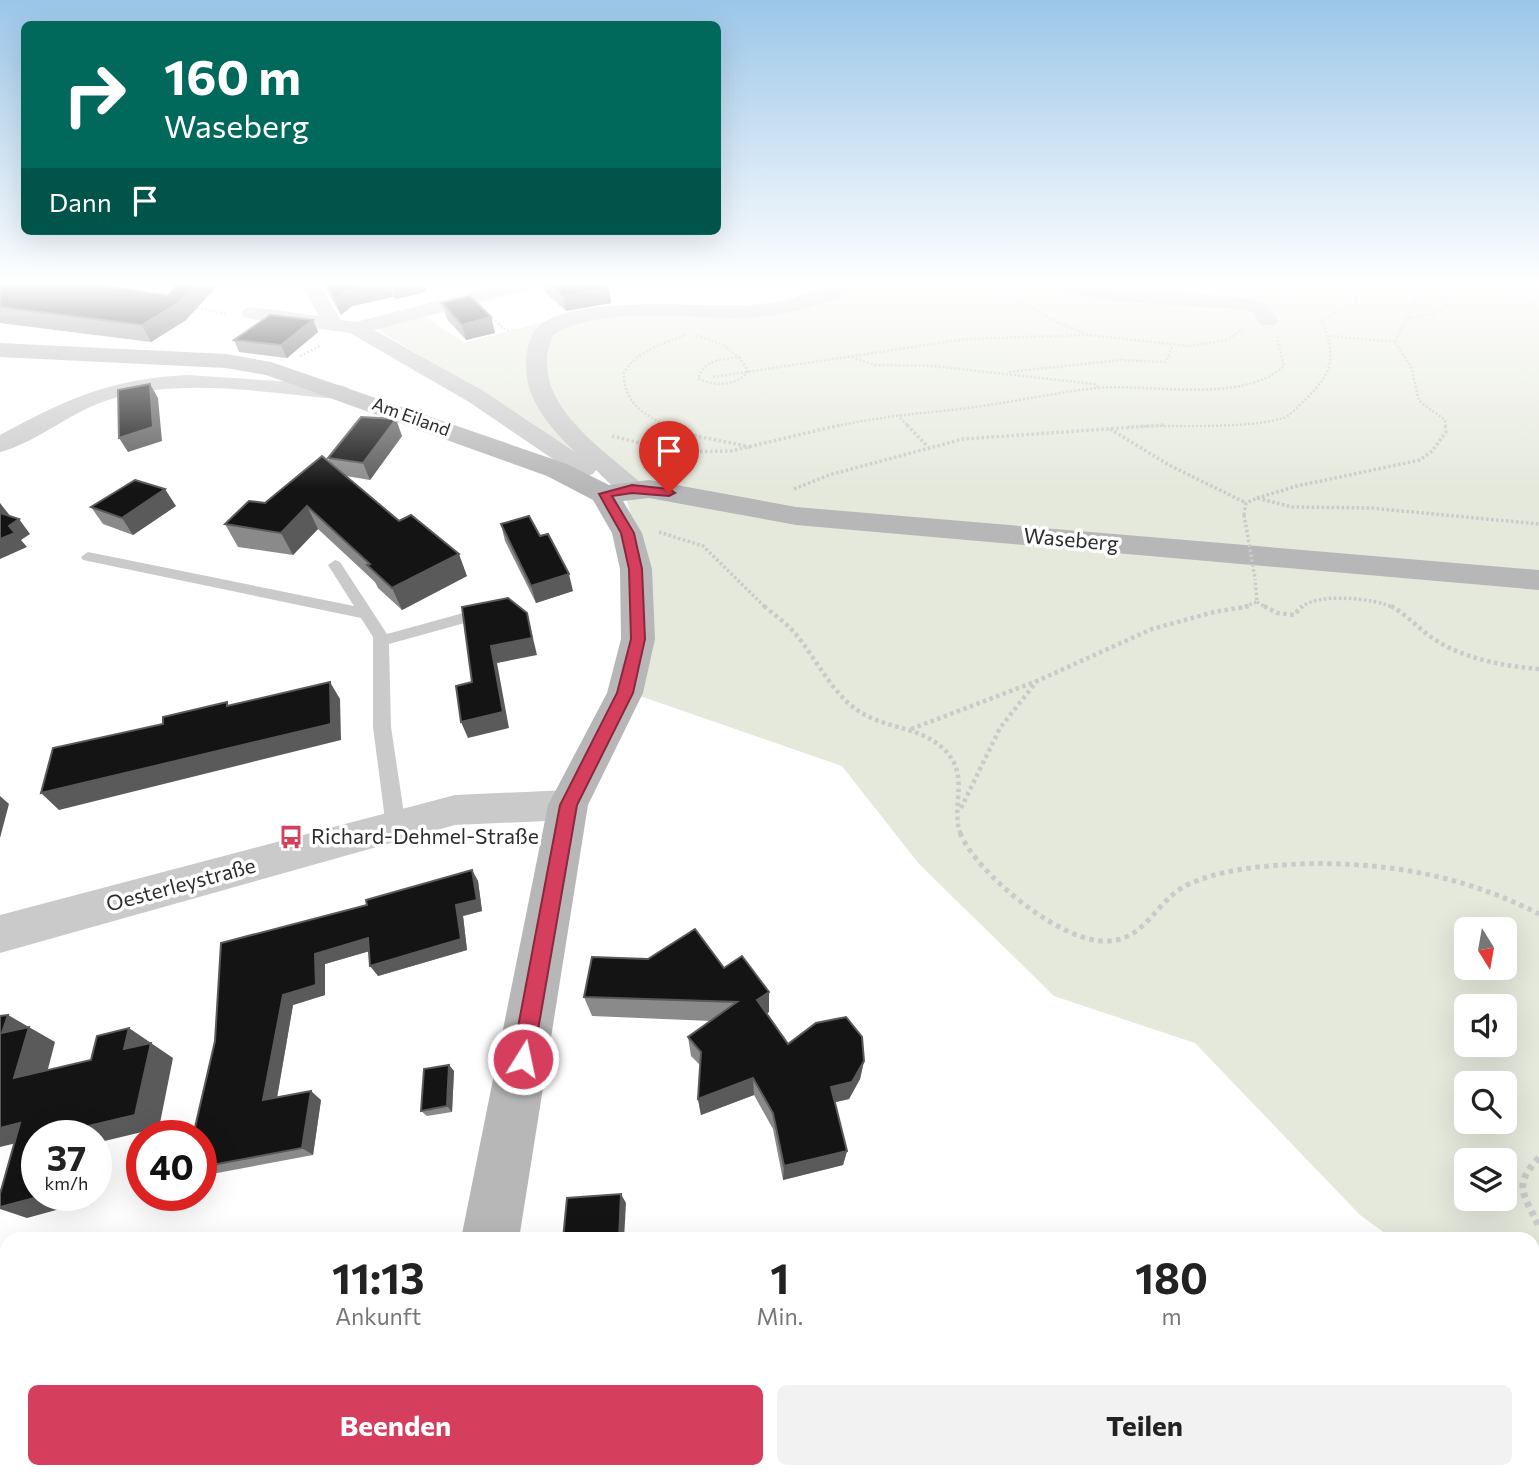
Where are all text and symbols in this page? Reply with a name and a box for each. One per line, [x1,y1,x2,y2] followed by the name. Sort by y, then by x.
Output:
[164,45,301,105] text: 160 m
[49,49,140,140] icon: right
[164,105,309,145] text: Waseberg
[126,182,164,220] icon: arrive
[49,186,112,217] text: Dann
[369,392,453,440] street label: Am Eiland
[639,421,699,493] pin
[650,432,688,470] icon: arrive
[1023,522,1120,555] street label: Waseberg
[277,823,305,851] bus stop icon: Richard-Dehmel-Straße
[311,823,539,848] place label: Richard-Dehmel-Straße
[103,852,258,916] street label: Oesterleystraße
[1454,917,1517,980] north arrow
[1454,917,1517,1211] map controls
[1454,994,1517,1057] button: sound
[486,1022,560,1096] position arrow
[1454,1071,1517,1134] button: search
[126,1120,217,1211] speed limit sign: 40
[47,1135,86,1178] text: 37
[1454,1148,1517,1211] button: layers
[45,1172,88,1194] text: km/h
[332,1251,425,1303] text: 11:13
[770,1251,789,1303] text: 1
[1135,1251,1208,1303] text: 180
[335,1302,421,1330] text: Ankunft
[757,1302,803,1330] text: Min.
[1162,1302,1182,1330] text: m
[28,1385,763,1465] button: Beenden
[777,1385,1512,1465] button: Teilen

